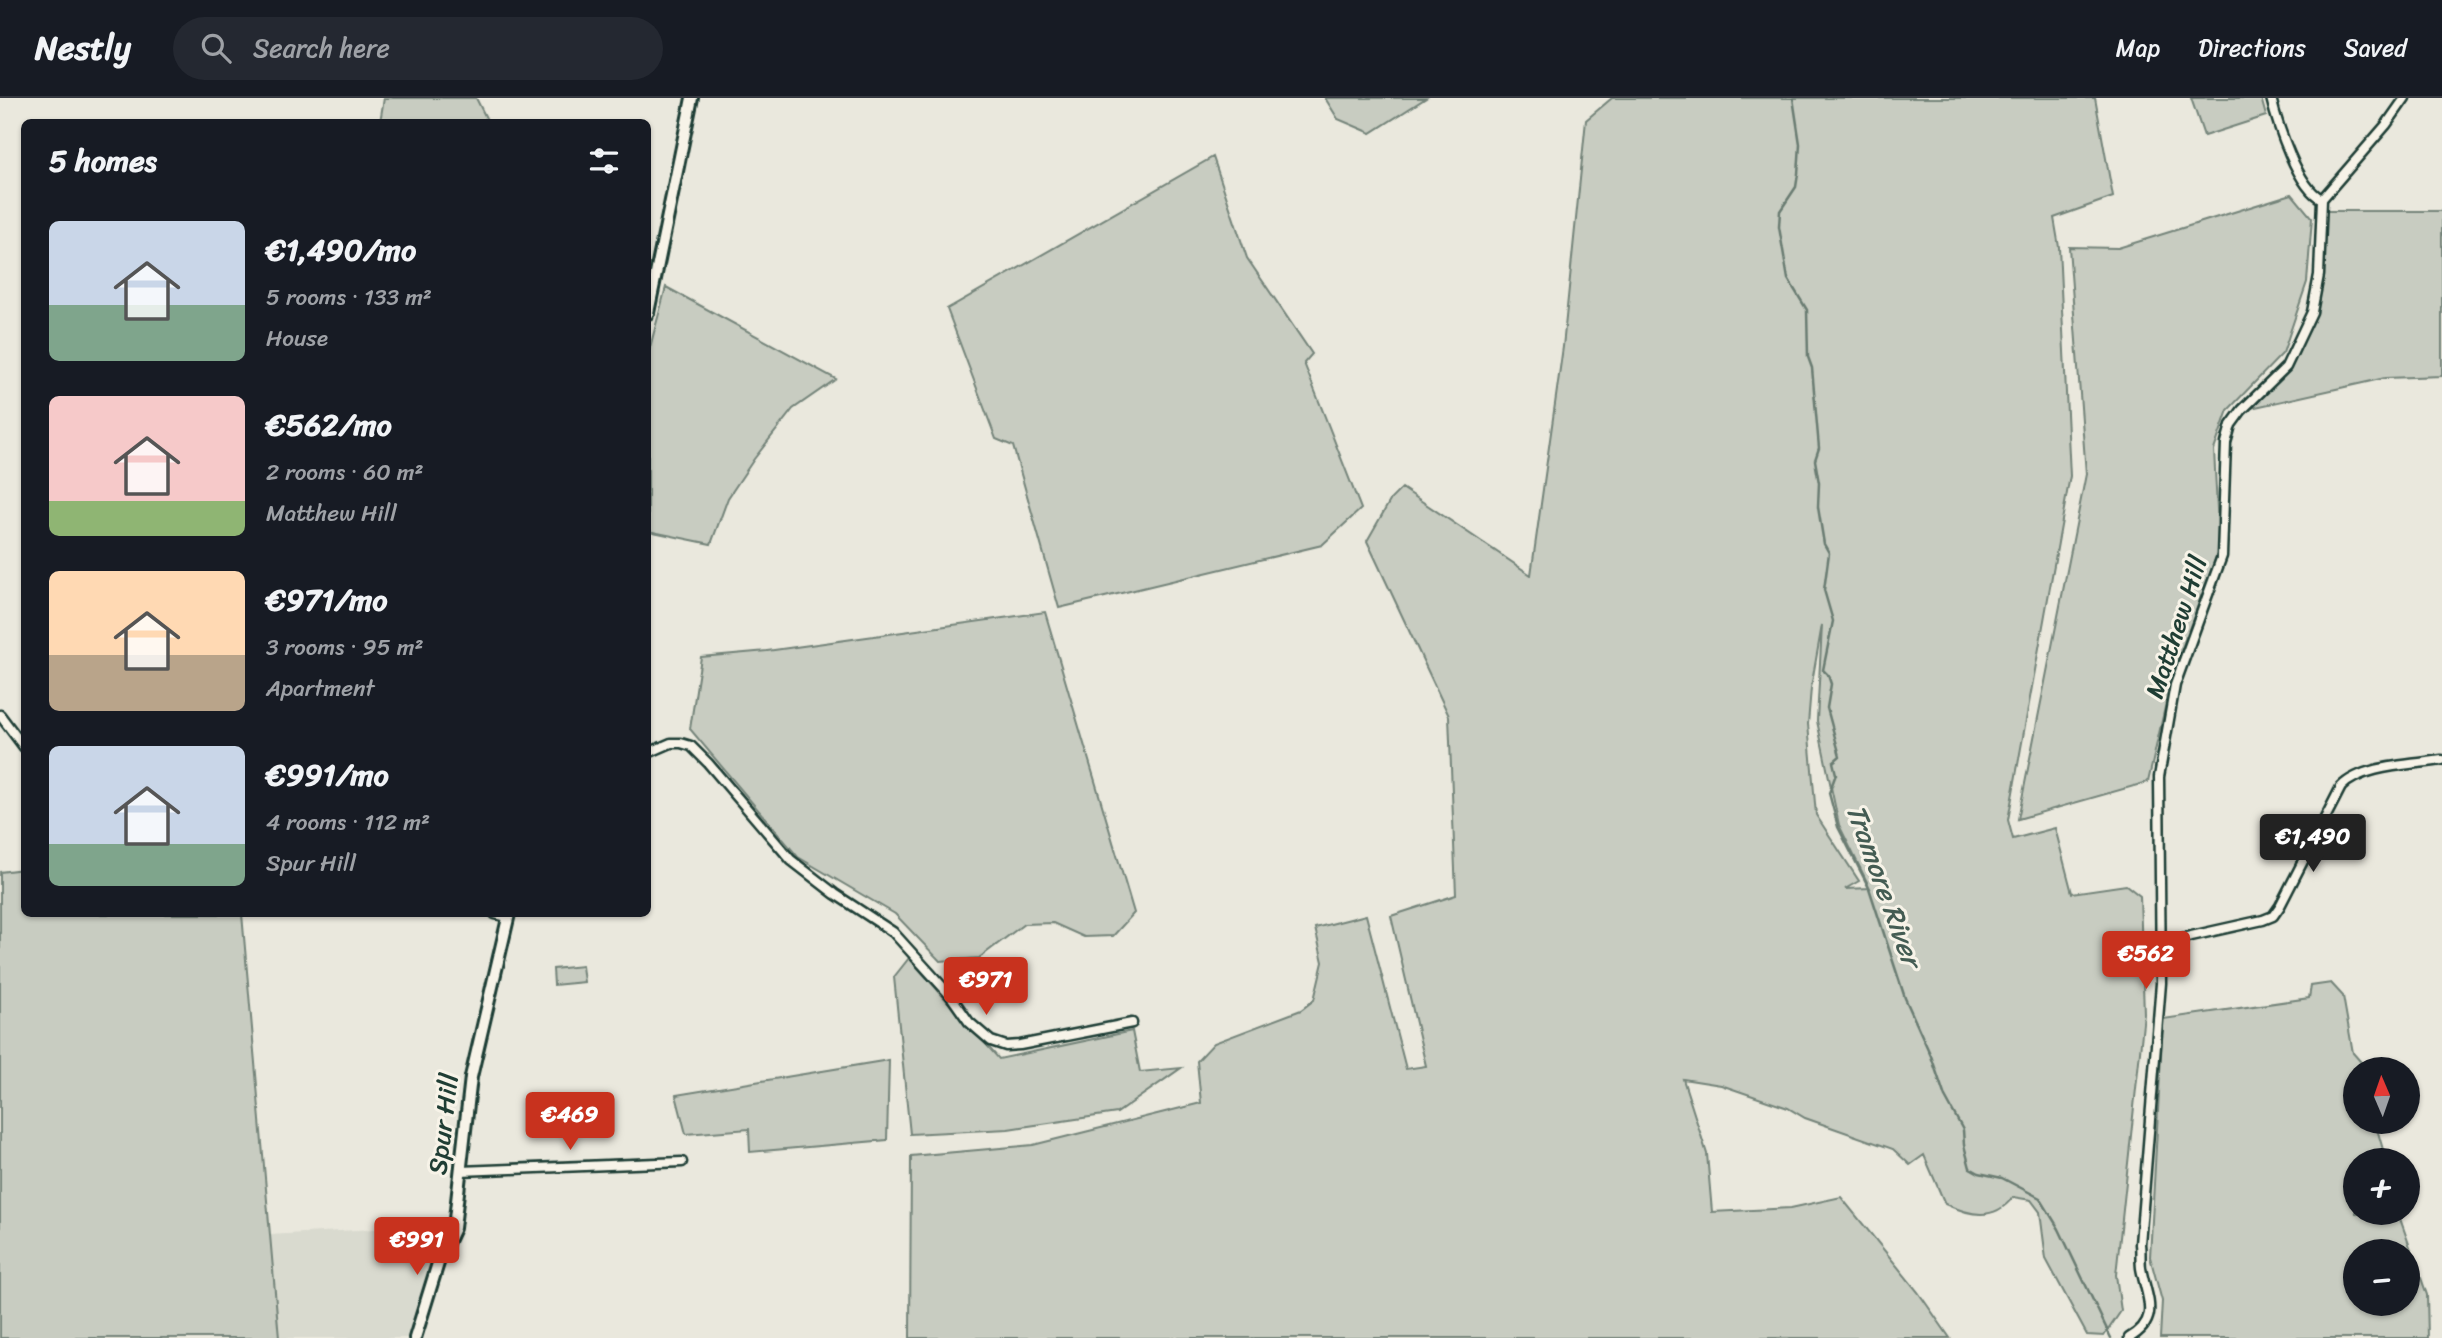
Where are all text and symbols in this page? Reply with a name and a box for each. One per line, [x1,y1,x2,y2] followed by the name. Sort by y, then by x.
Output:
[173,17,663,80] search box
[35,19,131,77] text: Nestly
[253,25,390,71] text: Search here
[2116,27,2160,69] text: Map
[2198,27,2306,69] text: Directions
[2344,27,2407,69] text: Saved
[197,29,235,67] icon: search
[49,134,157,188] text: 5 homes
[585,142,623,180] icon: filters
[266,223,416,277] text: €1,490/mo
[105,249,189,333] icon: home
[266,277,432,318] text: 5 rooms · 133 m²
[266,318,328,359] text: House
[266,398,392,452] text: €562/mo
[105,424,189,508] icon: home
[266,452,424,493] text: 2 rooms · 60 m²
[266,493,397,534] text: Matthew Hill
[2131,549,2221,704] street label: Matthew Hill
[266,573,388,627] text: €971/mo
[105,599,189,683] icon: home
[266,627,423,668] text: 3 rooms · 95 m²
[266,668,375,709] text: Apartment
[266,748,389,802] text: €991/mo
[105,774,189,858] icon: home
[1832,797,1938,979] water label: Tramore River
[266,802,430,843] text: 4 rooms · 112 m²
[2256,814,2370,874] pin: €1,490
[2276,816,2350,857] text: €1,490
[266,843,356,884] text: Spur Hill
[2105,932,2187,991] pin: €562
[2118,933,2174,974] text: €562
[945,958,1027,1017] pin: €971
[960,959,1012,1000] text: €971
[2343,1057,2420,1134] north arrow
[2343,1057,2420,1316] map controls
[414,1070,472,1177] street label: Spur Hill
[529,1093,611,1152] pin: €469
[542,1094,598,1135] text: €469
[2343,1148,2420,1225] button: +
[376,1218,458,1277] pin: €991
[390,1219,444,1260] text: €991
[2343,1239,2420,1316] button: −

